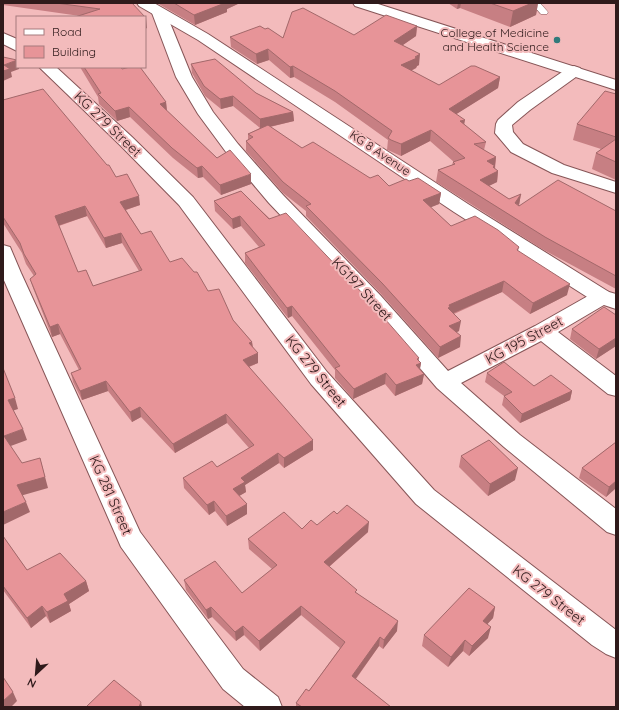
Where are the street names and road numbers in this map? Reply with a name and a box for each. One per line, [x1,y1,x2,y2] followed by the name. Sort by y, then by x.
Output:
[70,87,146,161] street label: KG 279 Street
[347,127,414,179] street label: KG 8 Avenue
[328,253,396,325] street label: KG197 Street
[482,312,566,368] street label: KG 195 Street
[282,331,351,411] street label: KG 279 Street
[85,452,137,538] street label: KG 281 Street
[509,561,589,629] street label: KG 279 Street

